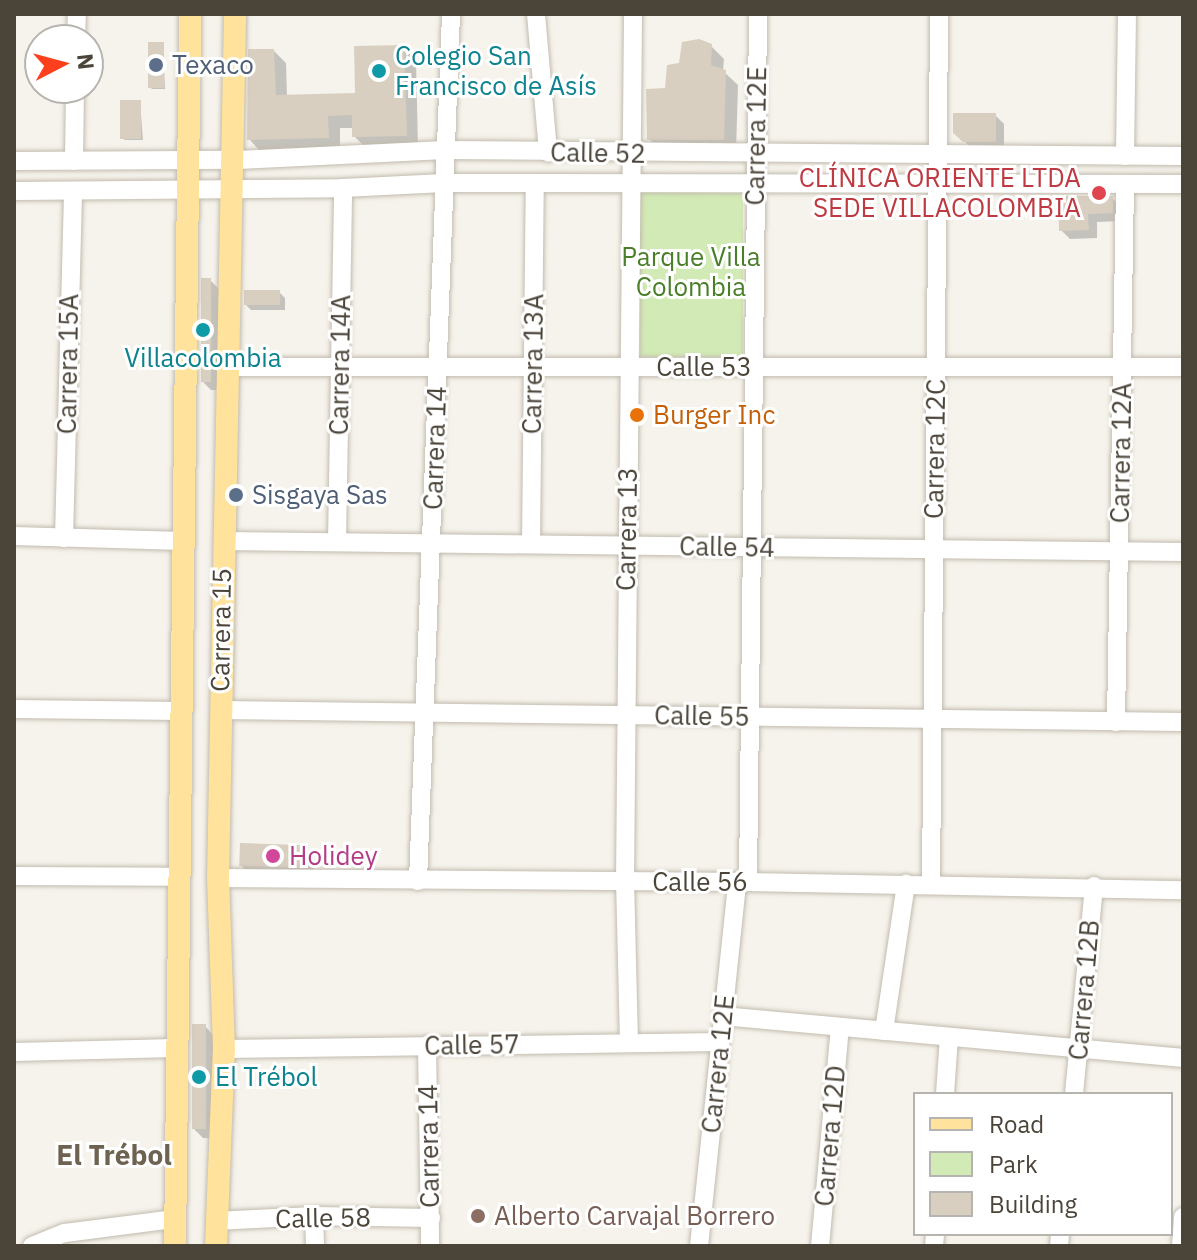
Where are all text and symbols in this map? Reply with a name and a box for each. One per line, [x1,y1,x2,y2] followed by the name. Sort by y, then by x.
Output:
[24,24,104,104] north arrow
[395,40,597,102] place label: Colegio San Francisco de Asís
[172,49,254,81] place label: Texaco
[71,52,102,71] text: N
[147,56,165,74] marker: Texaco
[370,62,388,80] marker: Colegio San Francisco de Asís
[739,66,773,206] street label: Carrera 12E
[550,137,646,169] street label: Calle 52
[799,162,1081,224] place label: CLÍNICA ORIENTE LTDA SEDE VILLACOLOMBIA
[1088,182,1110,204] marker: CLÍNICA ORIENTE LTDA SEDE VILLACOLOMBIA
[621,241,761,302] park label: Parque Villa Colombia
[51,293,85,435] street label: Carrera 15A
[516,293,550,435] street label: Carrera 13A
[323,294,357,436] street label: Carrera 14A
[194,321,212,339] marker: Villacolombia
[124,342,282,374] place label: Villacolombia
[656,351,752,383] street label: Calle 53
[918,379,952,519] street label: Carrera 12C
[1104,382,1138,524] street label: Carrera 12A
[417,386,453,510] street label: Carrera 14
[653,399,775,431] place label: Burger Inc
[628,406,646,424] marker: Burger Inc
[610,467,644,591] street label: Carrera 13
[252,479,388,511] place label: Sisgaya Sas
[227,486,245,504] marker: Sisgaya Sas
[679,531,775,563] street label: Calle 54
[204,568,238,692] street label: Carrera 15
[654,700,750,732] street label: Calle 55
[289,840,378,872] place label: Holidey
[264,847,282,865] marker: Holidey
[652,866,748,898] street label: Calle 56
[1062,918,1106,1062] street label: Carrera 12B
[695,993,741,1135] street label: Carrera 12E
[424,1029,520,1061] street label: Calle 57
[215,1061,317,1093] place label: El Trébol
[808,1064,852,1208] street label: Carrera 12D
[190,1068,208,1086] marker: El Trébol
[412,1084,446,1208] street label: Carrera 14
[913,1092,1173,1236] legend
[989,1108,1044,1140] text: Road
[56,1138,172,1172] district label: El Trébol
[989,1148,1038,1180] text: Park
[989,1188,1077,1220] text: Building
[494,1200,775,1232] place label: Alberto Carvajal Borrero
[275,1202,371,1234] street label: Calle 58
[469,1207,487,1225] marker: Alberto Carvajal Borrero

